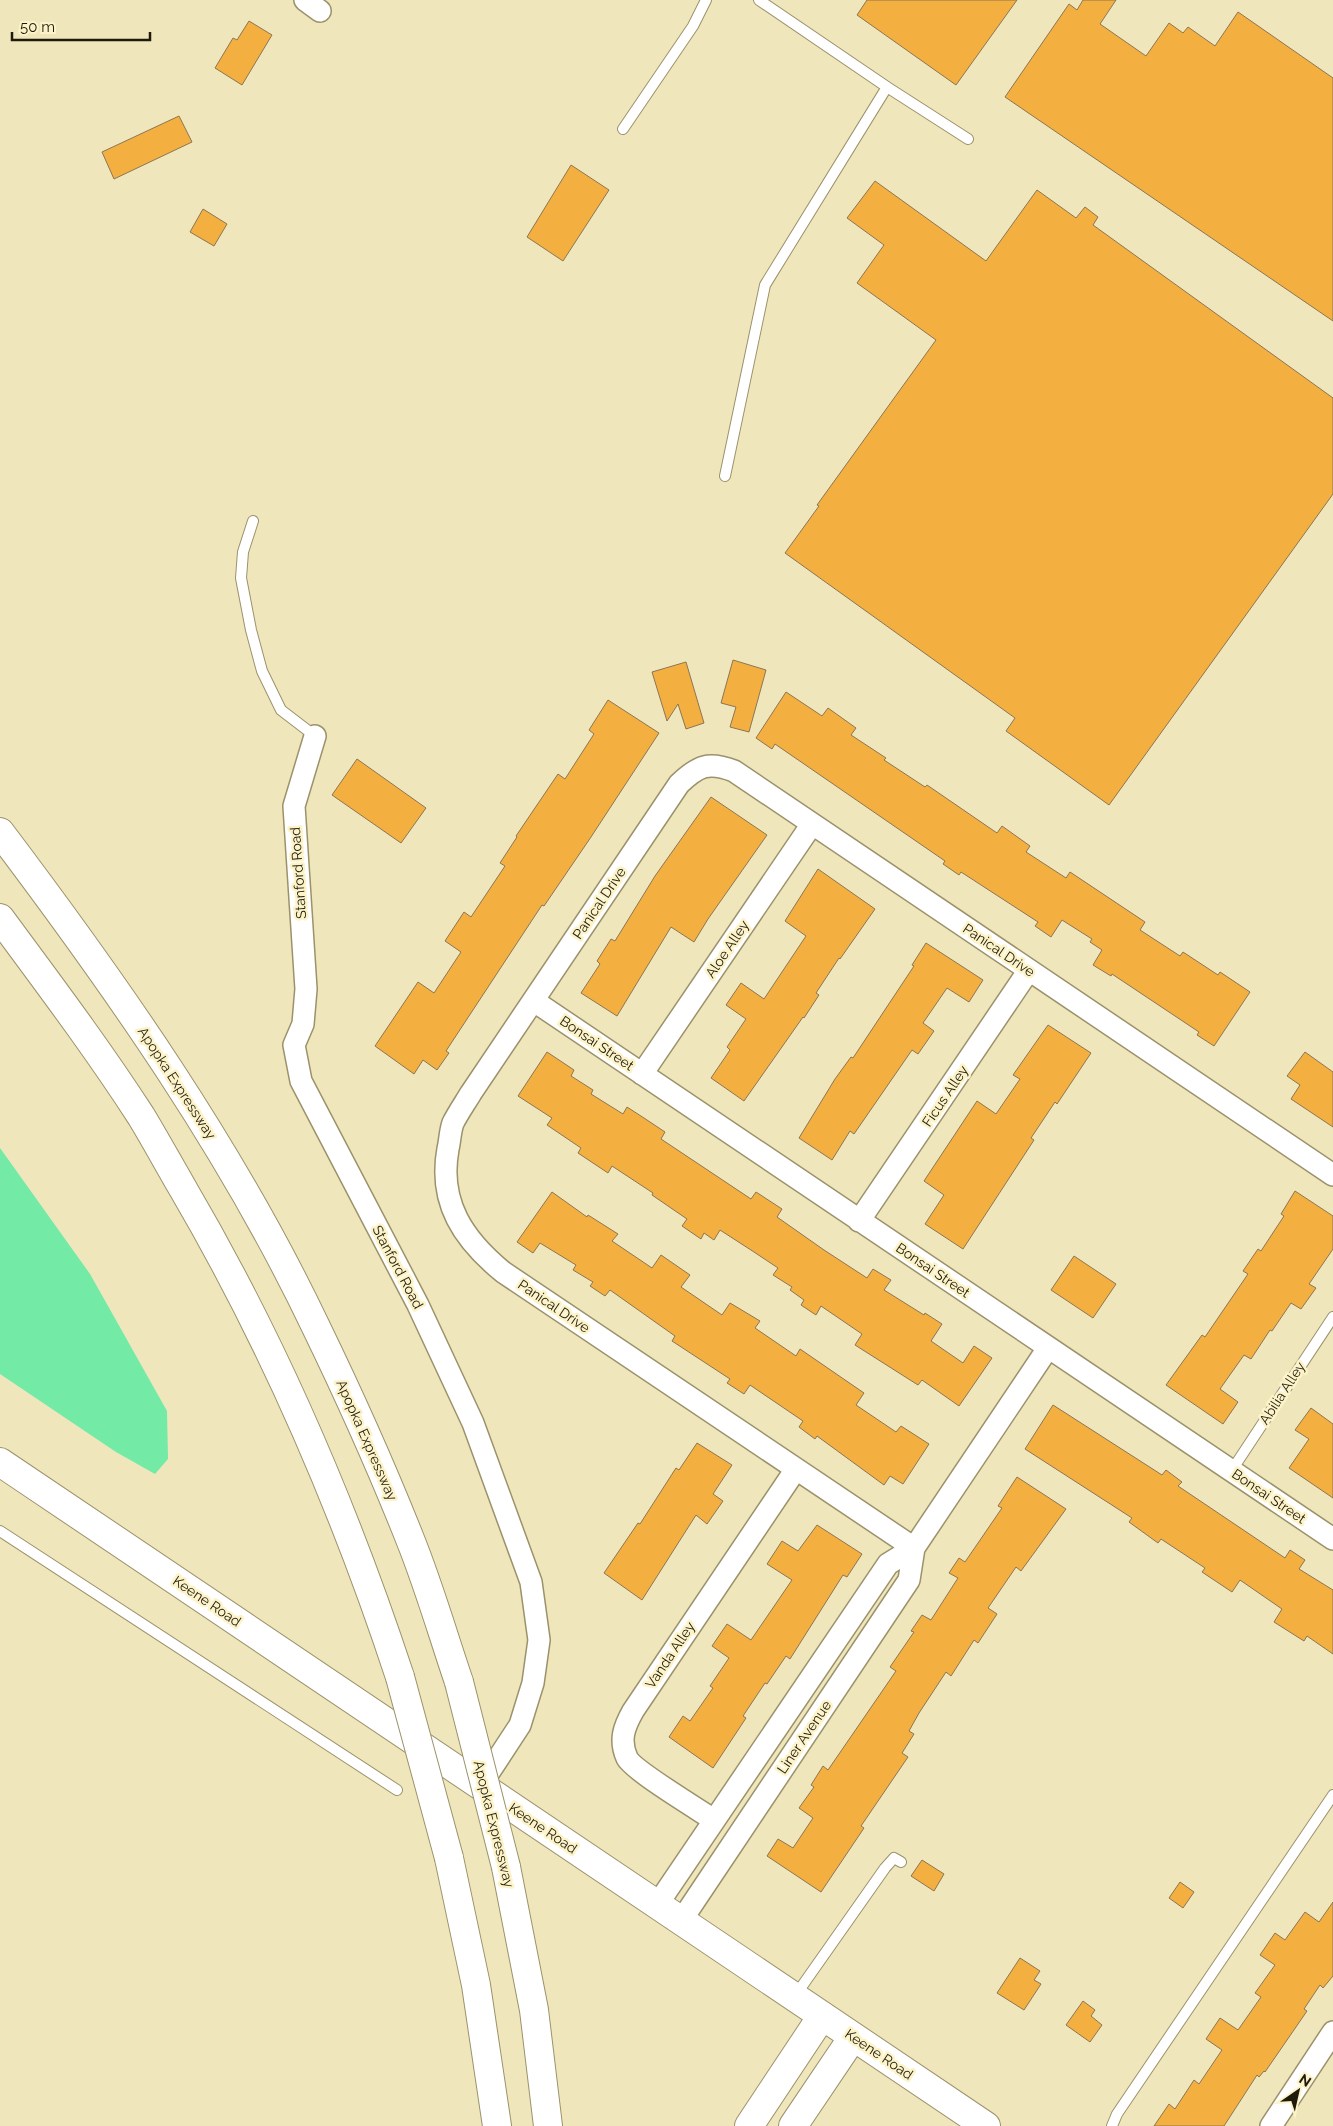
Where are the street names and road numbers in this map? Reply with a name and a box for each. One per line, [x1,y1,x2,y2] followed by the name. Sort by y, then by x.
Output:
[287,827,309,919] street label: Stanford Road
[569,864,629,942] street label: Panical Drive
[702,917,752,981] street label: Aloe Alley
[960,920,1038,980] street label: Panical Drive
[557,1012,637,1074] street label: Bonsai Street
[135,1024,219,1142] street label: Apopka Expressway
[919,1062,971,1129] street label: Ficus Alley
[369,1223,427,1311] street label: Stanford Road
[893,1239,973,1301] street label: Bonsai Street
[515,1276,593,1336] street label: Panical Drive
[1256,1358,1308,1427] street label: Abilia Alley
[333,1377,401,1503] street label: Apopka Expressway
[1229,1465,1309,1527] street label: Bonsai Street
[170,1572,244,1630] street label: Keene Road
[642,1618,698,1691] street label: Vanda Alley
[774,1698,834,1776] street label: Liner Avenue
[470,1759,518,1890] street label: Apopka Expressway
[506,1799,580,1857] street label: Keene Road
[842,2025,916,2083] street label: Keene Road

